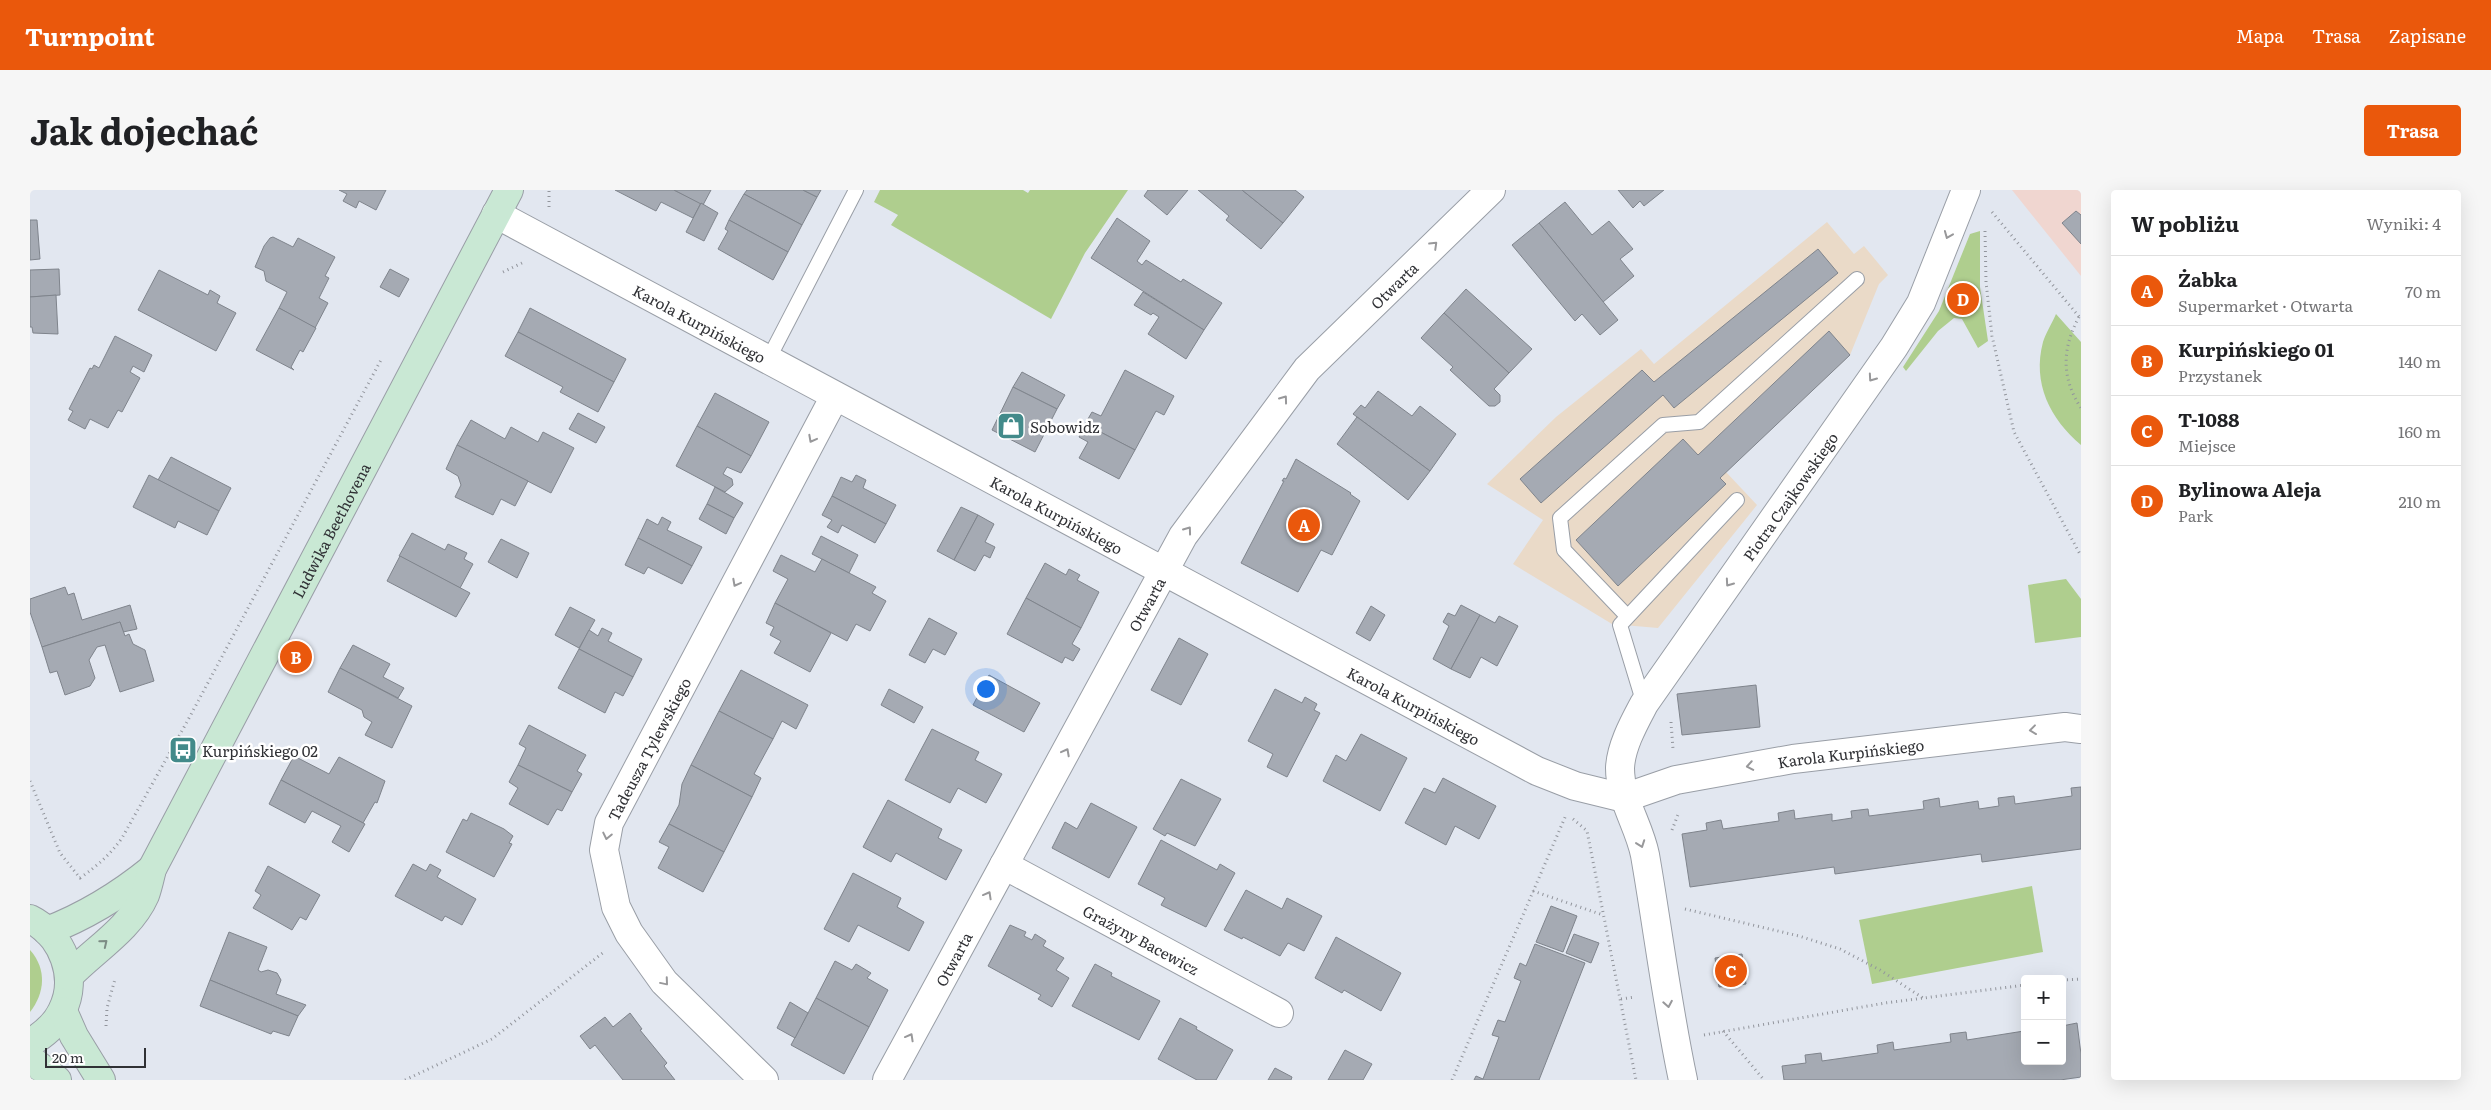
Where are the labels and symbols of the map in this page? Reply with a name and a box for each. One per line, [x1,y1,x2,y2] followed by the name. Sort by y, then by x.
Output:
[1944,230,1954,239] one-way arrow
[1428,242,1437,251] one-way arrow
[1364,255,1423,314] street label: Otwarta
[629,278,770,368] street label: Karola Kurpińskiego
[1947,280,1979,318] pin: D
[1869,372,1878,382] one-way arrow
[1279,396,1287,405] one-way arrow
[996,411,1026,441] shop icon: Sobowidz
[1030,415,1099,438] place label: Sobowidz
[1736,427,1843,565] street label: Piotra Czajkowskiego
[808,434,818,443] one-way arrow
[285,457,376,602] street label: Ludwika Beethovena
[986,469,1127,559] street label: Karola Kurpińskiego
[1288,506,1320,544] pin: A
[1182,526,1191,536] one-way arrow
[1122,572,1171,635] street label: Otwarta
[732,577,742,586] one-way arrow
[1726,578,1735,587] one-way arrow
[280,638,312,676] pin: B
[1343,660,1485,750] street label: Karola Kurpińskiego
[601,673,696,825] street label: Tadeusza Tylewskiego
[973,676,999,702] your location
[2028,724,2036,735] one-way arrow
[1776,732,1926,773] street label: Karola Kurpińskiego
[168,735,198,765] bus stop icon: Kurpińskiego 02
[202,739,318,762] place label: Kurpińskiego 02
[1060,748,1070,757] one-way arrow
[1746,761,1754,771] one-way arrow
[602,831,613,840] one-way arrow
[1635,839,1645,848] one-way arrow
[982,891,992,900] one-way arrow
[1079,898,1204,980] street label: Grażyny Bacewicz
[929,927,978,990] street label: Otwarta
[99,940,108,949] one-way arrow
[1715,952,1747,990] pin: C
[659,976,667,985] one-way arrow
[1662,999,1672,1008] one-way arrow
[904,1034,914,1043] one-way arrow
[45,1045,146,1068] scale bar

